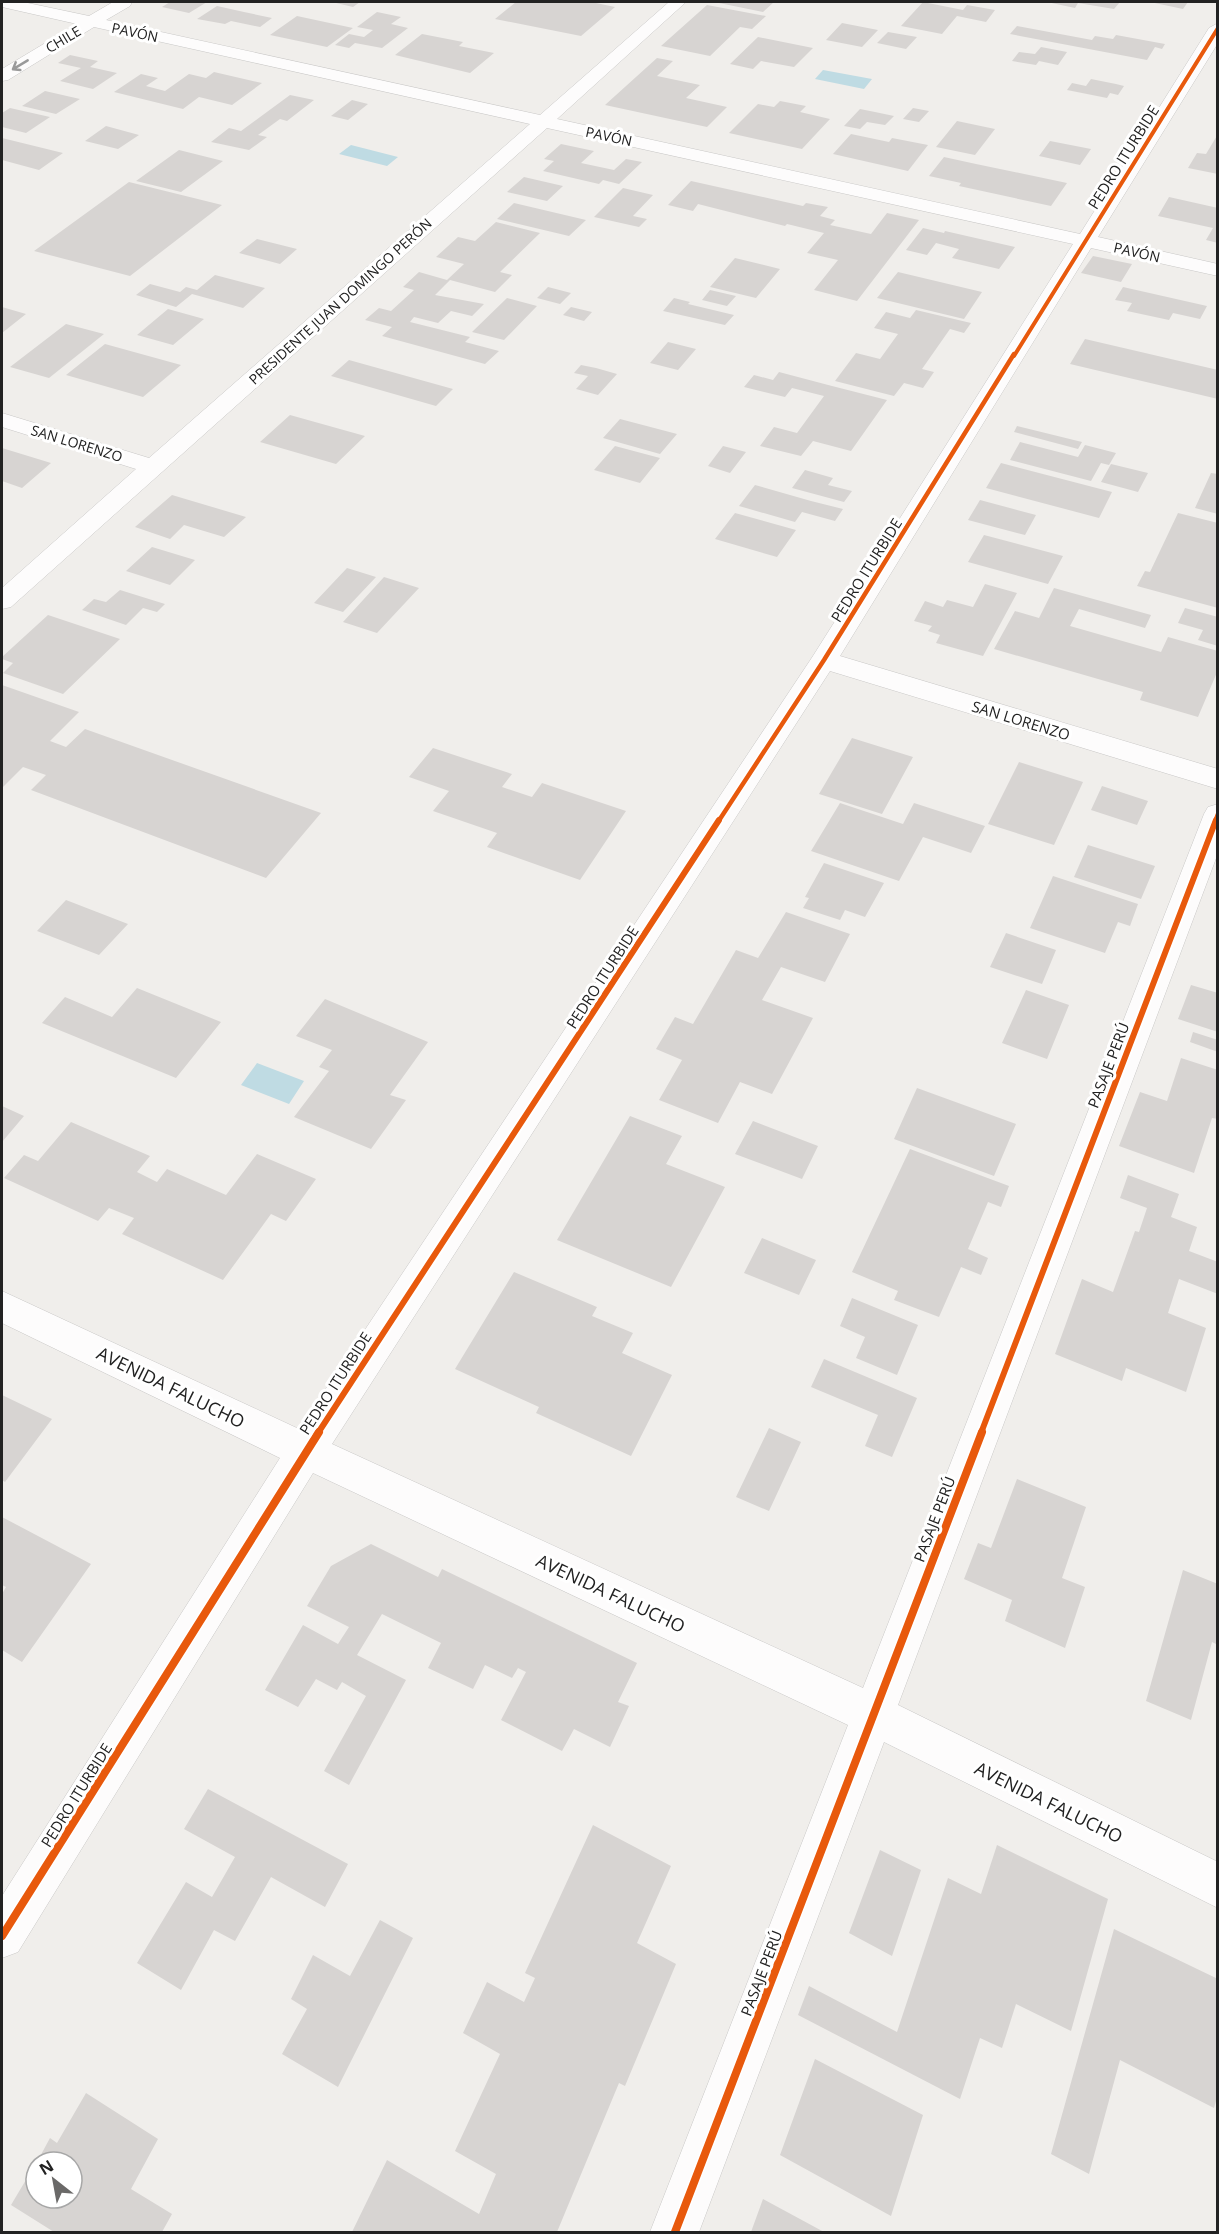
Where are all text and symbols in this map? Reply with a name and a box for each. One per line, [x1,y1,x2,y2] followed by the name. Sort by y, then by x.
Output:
[110,18,160,46] street label: PAVÓN
[42,21,84,57] street label: CHILE
[12,59,29,71] one-way arrow
[1083,101,1163,213] street label: PEDRO ITURBIDE
[584,122,634,150] street label: PAVÓN
[244,214,436,388] street label: PRESIDENTE JUAN DOMINGO PERÓN
[1112,237,1162,267] street label: PAVÓN
[29,420,125,466] street label: SAN LORENZO
[826,514,906,626] street label: PEDRO ITURBIDE
[970,696,1072,744] street label: SAN LORENZO
[561,922,643,1032] street label: PEDRO ITURBIDE
[1083,1019,1133,1111] street label: PASAJE PERÚ
[294,1328,376,1438] street label: PEDRO ITURBIDE
[93,1341,249,1433] street label: AVENIDA FALUCHO
[909,1473,959,1565] street label: PASAJE PERÚ
[533,1548,689,1638] street label: AVENIDA FALUCHO
[36,1739,116,1851] street label: PEDRO ITURBIDE
[971,1756,1127,1848] street label: AVENIDA FALUCHO
[736,1927,786,2019] street label: PASAJE PERÚ
[24,2150,84,2210] north arrow
[35,2154,58,2180] text: N

